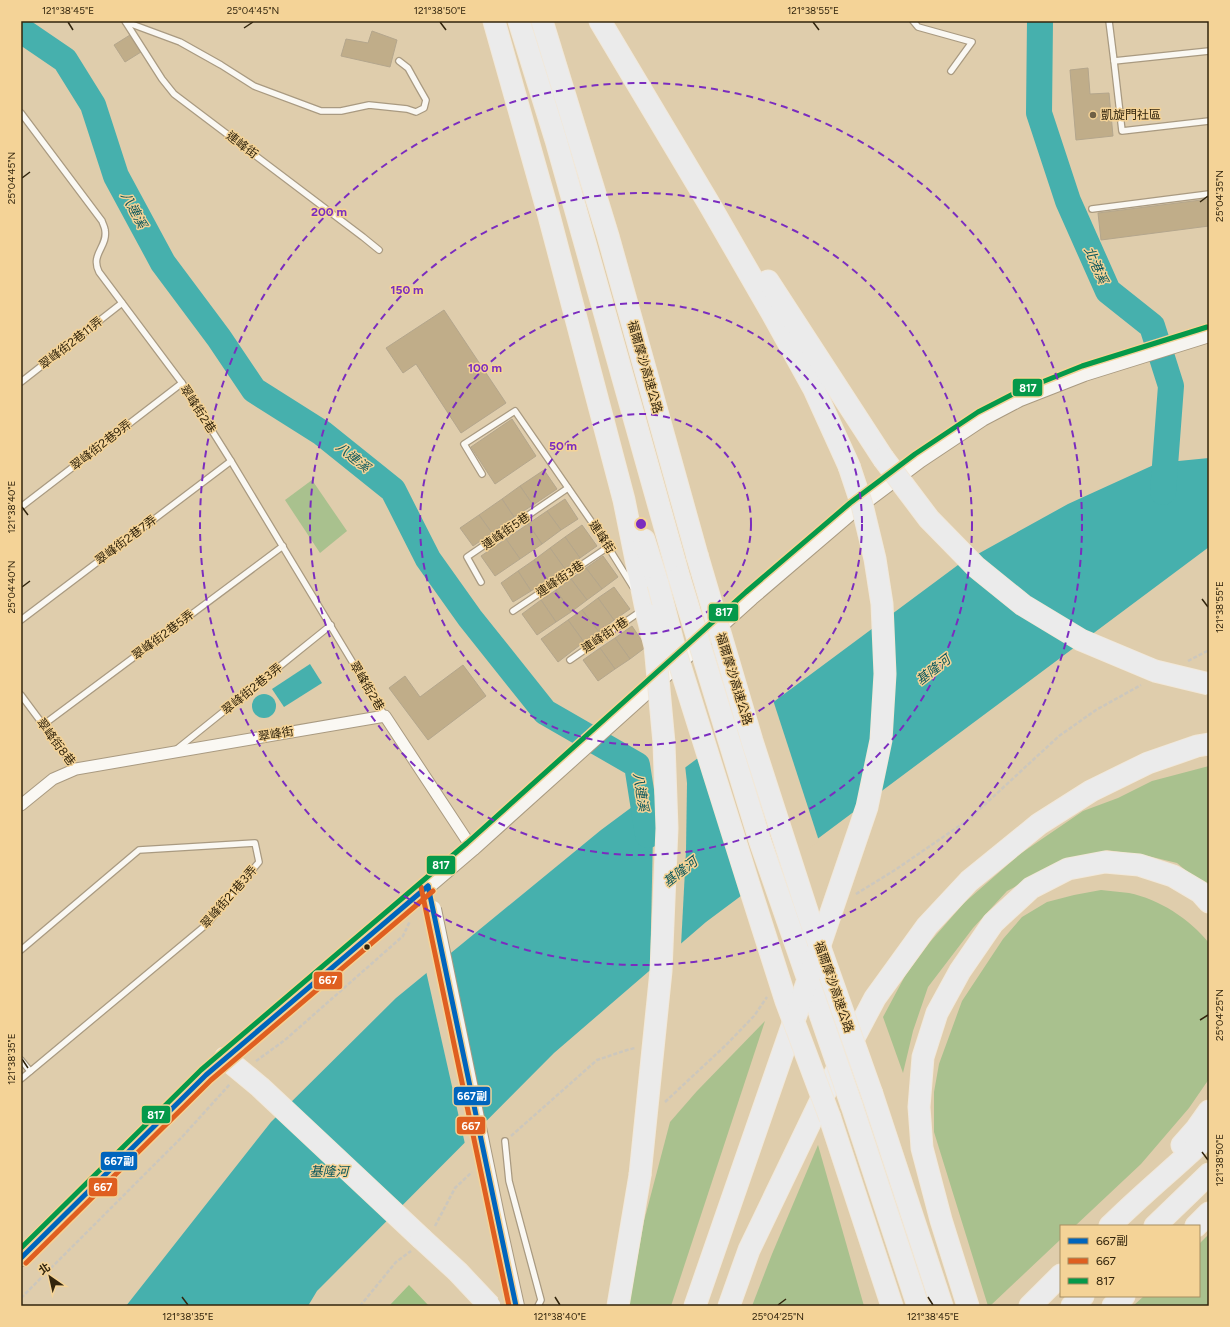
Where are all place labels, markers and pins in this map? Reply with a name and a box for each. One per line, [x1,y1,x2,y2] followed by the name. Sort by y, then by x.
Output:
[1101,108,1161,122] place label: 凱旋門社區
[1088,110,1098,120] marker: 凱旋門社區
[634,517,648,531] centre of rings
[362,942,372,952] unlabelled marker

